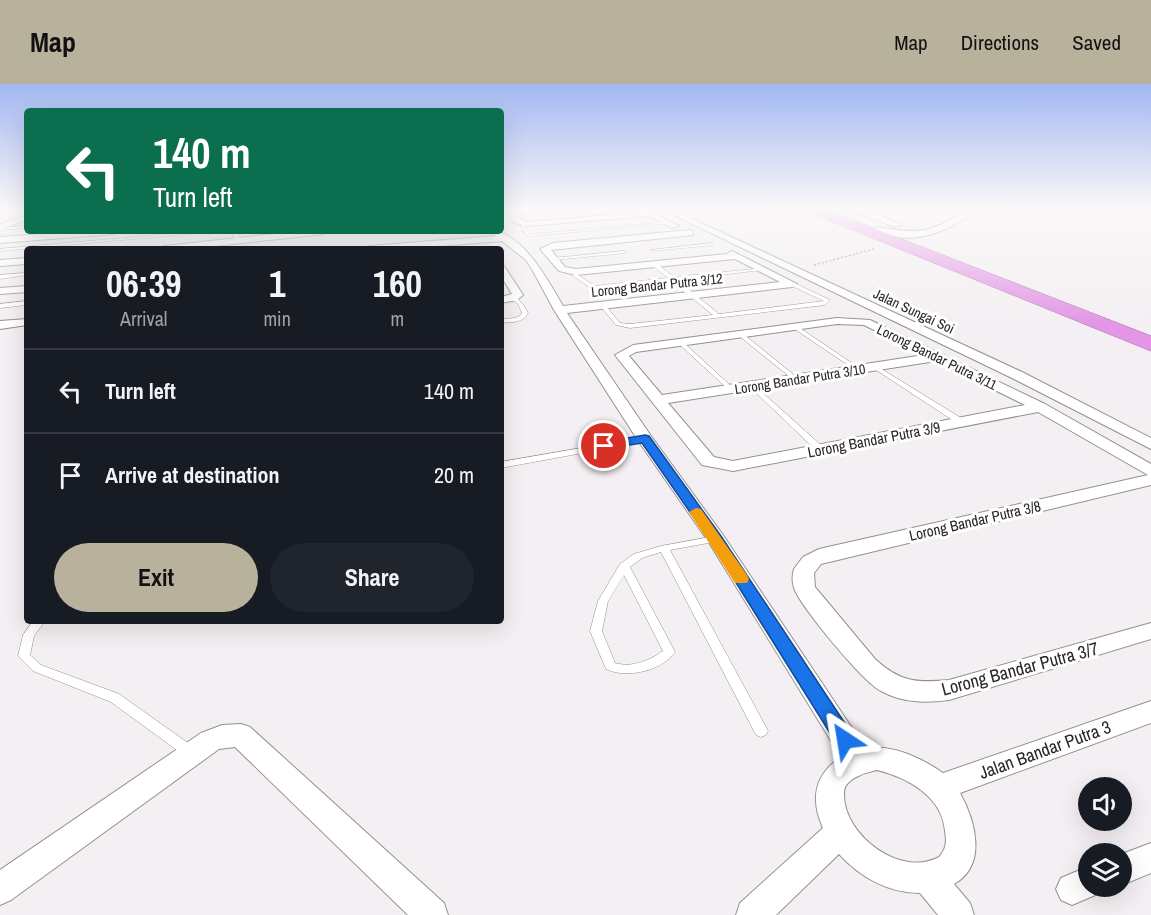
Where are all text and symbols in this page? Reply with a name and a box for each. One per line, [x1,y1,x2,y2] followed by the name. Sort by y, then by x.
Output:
[30,23,76,61] text: Map
[894,28,928,57] text: Map
[961,28,1039,57] text: Directions
[1072,28,1121,57] text: Saved
[153,125,251,181] text: 140 m
[54,132,132,210] icon: left
[153,179,232,215] text: Turn left
[106,260,181,308] text: 06:39
[269,260,285,308] text: 1
[373,260,422,308] text: 160
[590,269,724,301] street label: Lorong Bandar Putra 3/12
[871,284,957,338] street label: Jalan Sungai Soi
[120,305,167,332] text: Arrival
[263,305,291,332] text: min
[391,305,404,332] text: m
[874,320,1000,394] street label: Lorong Bandar Putra 3/11
[733,360,867,398] street label: Lorong Bandar Putra 3/10
[54,375,87,408] icon: left
[105,376,176,406] text: Turn left
[424,376,474,406] text: 140 m
[806,416,942,463] street label: Lorong Bandar Putra 3/9
[578,420,629,471] pin
[587,429,620,462] icon: arrive
[54,459,87,492] icon: arrive
[105,460,279,490] text: Arrive at destination
[434,460,474,490] text: 20 m
[907,495,1043,546] street label: Lorong Bandar Putra 3/8
[54,543,258,612] button: Exit
[270,543,474,612] button: Share
[939,636,1101,702] street label: Lorong Bandar Putra 3/7
[813,708,877,772] position arrow
[975,714,1114,785] street label: Jalan Bandar Putra 3
[1078,777,1132,897] map controls
[1078,777,1132,831] button: sound
[1078,843,1132,897] button: layers

